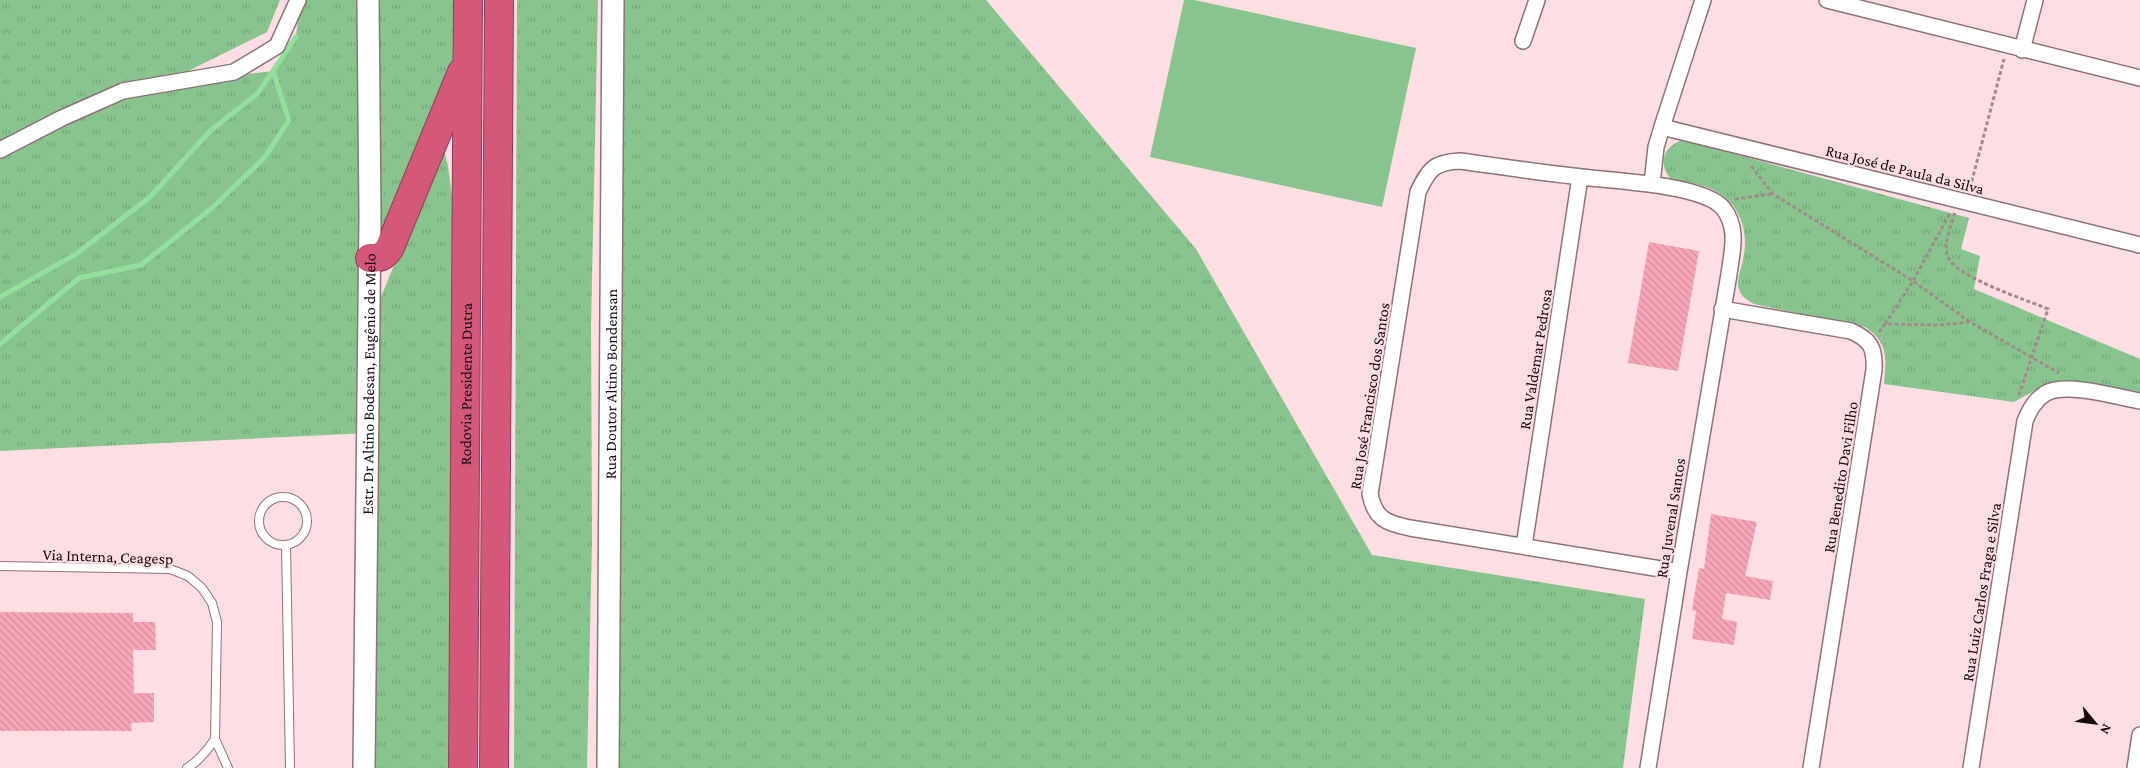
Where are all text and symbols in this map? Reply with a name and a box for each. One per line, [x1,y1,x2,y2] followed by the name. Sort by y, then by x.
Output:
[1824,142,1986,199] street label: Rua José de Paula da Silva
[359,253,379,515] street label: Estr. Dr Altino Bodesan, Eugênio de Melo
[1516,287,1555,431] street label: Rua Valdemar Pedrosa
[602,288,620,479] street label: Rua Doutor Altino Bondensan
[1346,301,1394,491] street label: Rua José Francisco dos Santos
[457,302,475,465] street label: Rodovia Presidente Dutra
[1820,400,1861,554] street label: Rua Benedito Davi Filho
[1653,457,1689,579] street label: Rua Juvenal Santos
[1959,501,2005,683] street label: Rua Luiz Carlos Fraga e Silva
[42,546,174,568] street label: Via Interna, Ceagesp
[2070,698,2120,748] north arrow
[2097,721,2116,738] text: N

